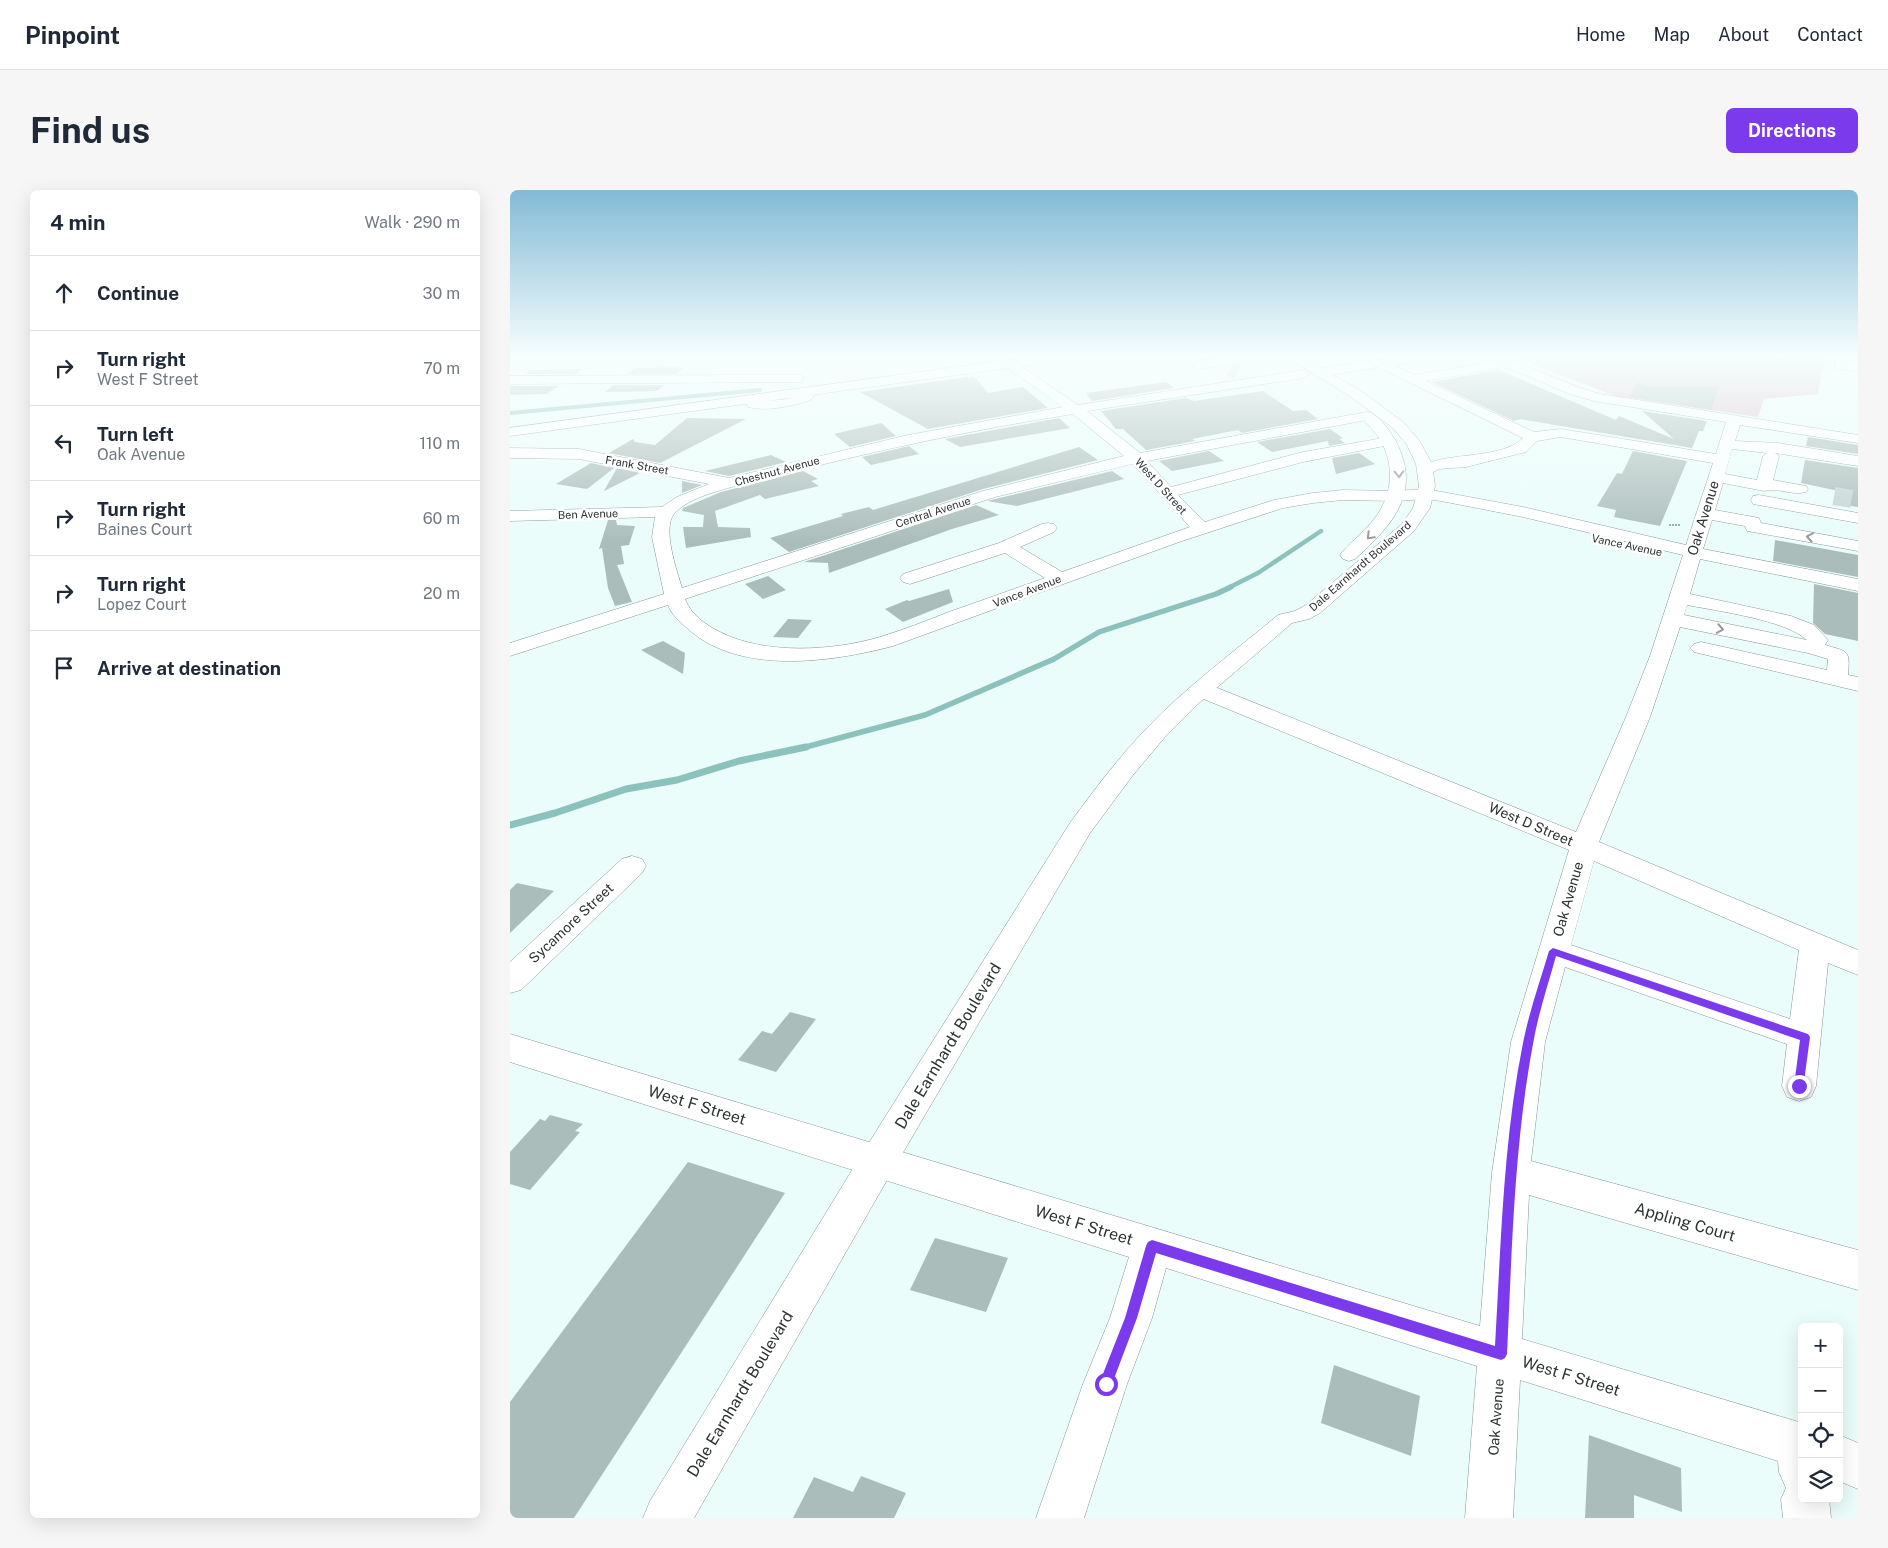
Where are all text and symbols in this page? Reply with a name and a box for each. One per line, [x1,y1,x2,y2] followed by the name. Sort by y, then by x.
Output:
[25,21,120,49] text: Pinpoint
[1576,24,1626,45] text: Home
[1654,24,1690,45] text: Map
[1718,24,1769,45] text: About
[1797,24,1863,45] text: Contact
[1726,108,1858,153] button: Directions
[30,110,150,151] text: Find us
[50,210,105,235] text: 4 min
[365,213,460,232] text: Walk · 290 m
[50,279,78,307] icon: ahead
[97,282,179,304] text: Continue
[423,284,460,303] text: 30 m
[97,348,186,370] text: Turn right
[50,354,78,382] icon: right
[423,359,460,378] text: 70 m
[97,370,199,389] text: West F Street
[97,423,174,445] text: Turn left
[50,429,78,457] icon: left
[419,434,460,453] text: 110 m
[97,445,185,464] text: Oak Avenue
[604,454,670,476] street label: Frank Street
[733,454,821,488] street label: Chestnut Avenue
[1133,456,1189,516] street label: West D Street
[1393,470,1404,478] one-way arrow
[1684,479,1722,557] street label: Oak Avenue
[894,494,972,530] street label: Central Avenue
[97,498,186,520] text: Turn right
[50,504,78,532] icon: right
[558,507,618,521] street label: Ben Avenue
[423,509,460,528] text: 60 m
[1307,519,1413,613] street label: Dale Earnhardt Boulevard
[97,520,192,539] text: Baines Court
[1367,530,1376,539] one-way arrow
[1591,532,1663,558] street label: Vance Avenue
[1806,533,1814,543] one-way arrow
[97,573,186,595] text: Turn right
[991,573,1063,609] street label: Vance Avenue
[50,579,78,607] icon: right
[423,584,460,603] text: 20 m
[97,595,187,614] text: Lopez Court
[1716,623,1725,634] one-way arrow
[50,654,78,682] icon: arrive
[97,657,281,679] text: Arrive at destination
[1486,799,1576,849] street label: West D Street
[1550,860,1586,938] street label: Oak Avenue
[525,880,617,966] street label: Sycamore Street
[891,960,1005,1132] street label: Dale Earnhardt Boulevard
[1788,1075,1811,1098] route end
[646,1081,748,1129] street label: West F Street
[1632,1199,1738,1245] street label: Appling Court
[1033,1201,1135,1249] street label: West F Street
[683,1308,797,1480] street label: Dale Earnhardt Boulevard
[1798,1323,1843,1503] map controls
[1798,1323,1843,1368] button: +
[1520,1352,1622,1400] street label: West F Street
[1798,1368,1843,1413] button: −
[1095,1373,1118,1396] route start
[1485,1378,1507,1456] street label: Oak Avenue
[1798,1413,1843,1458] button: locate
[1798,1458,1843,1503] button: layers

